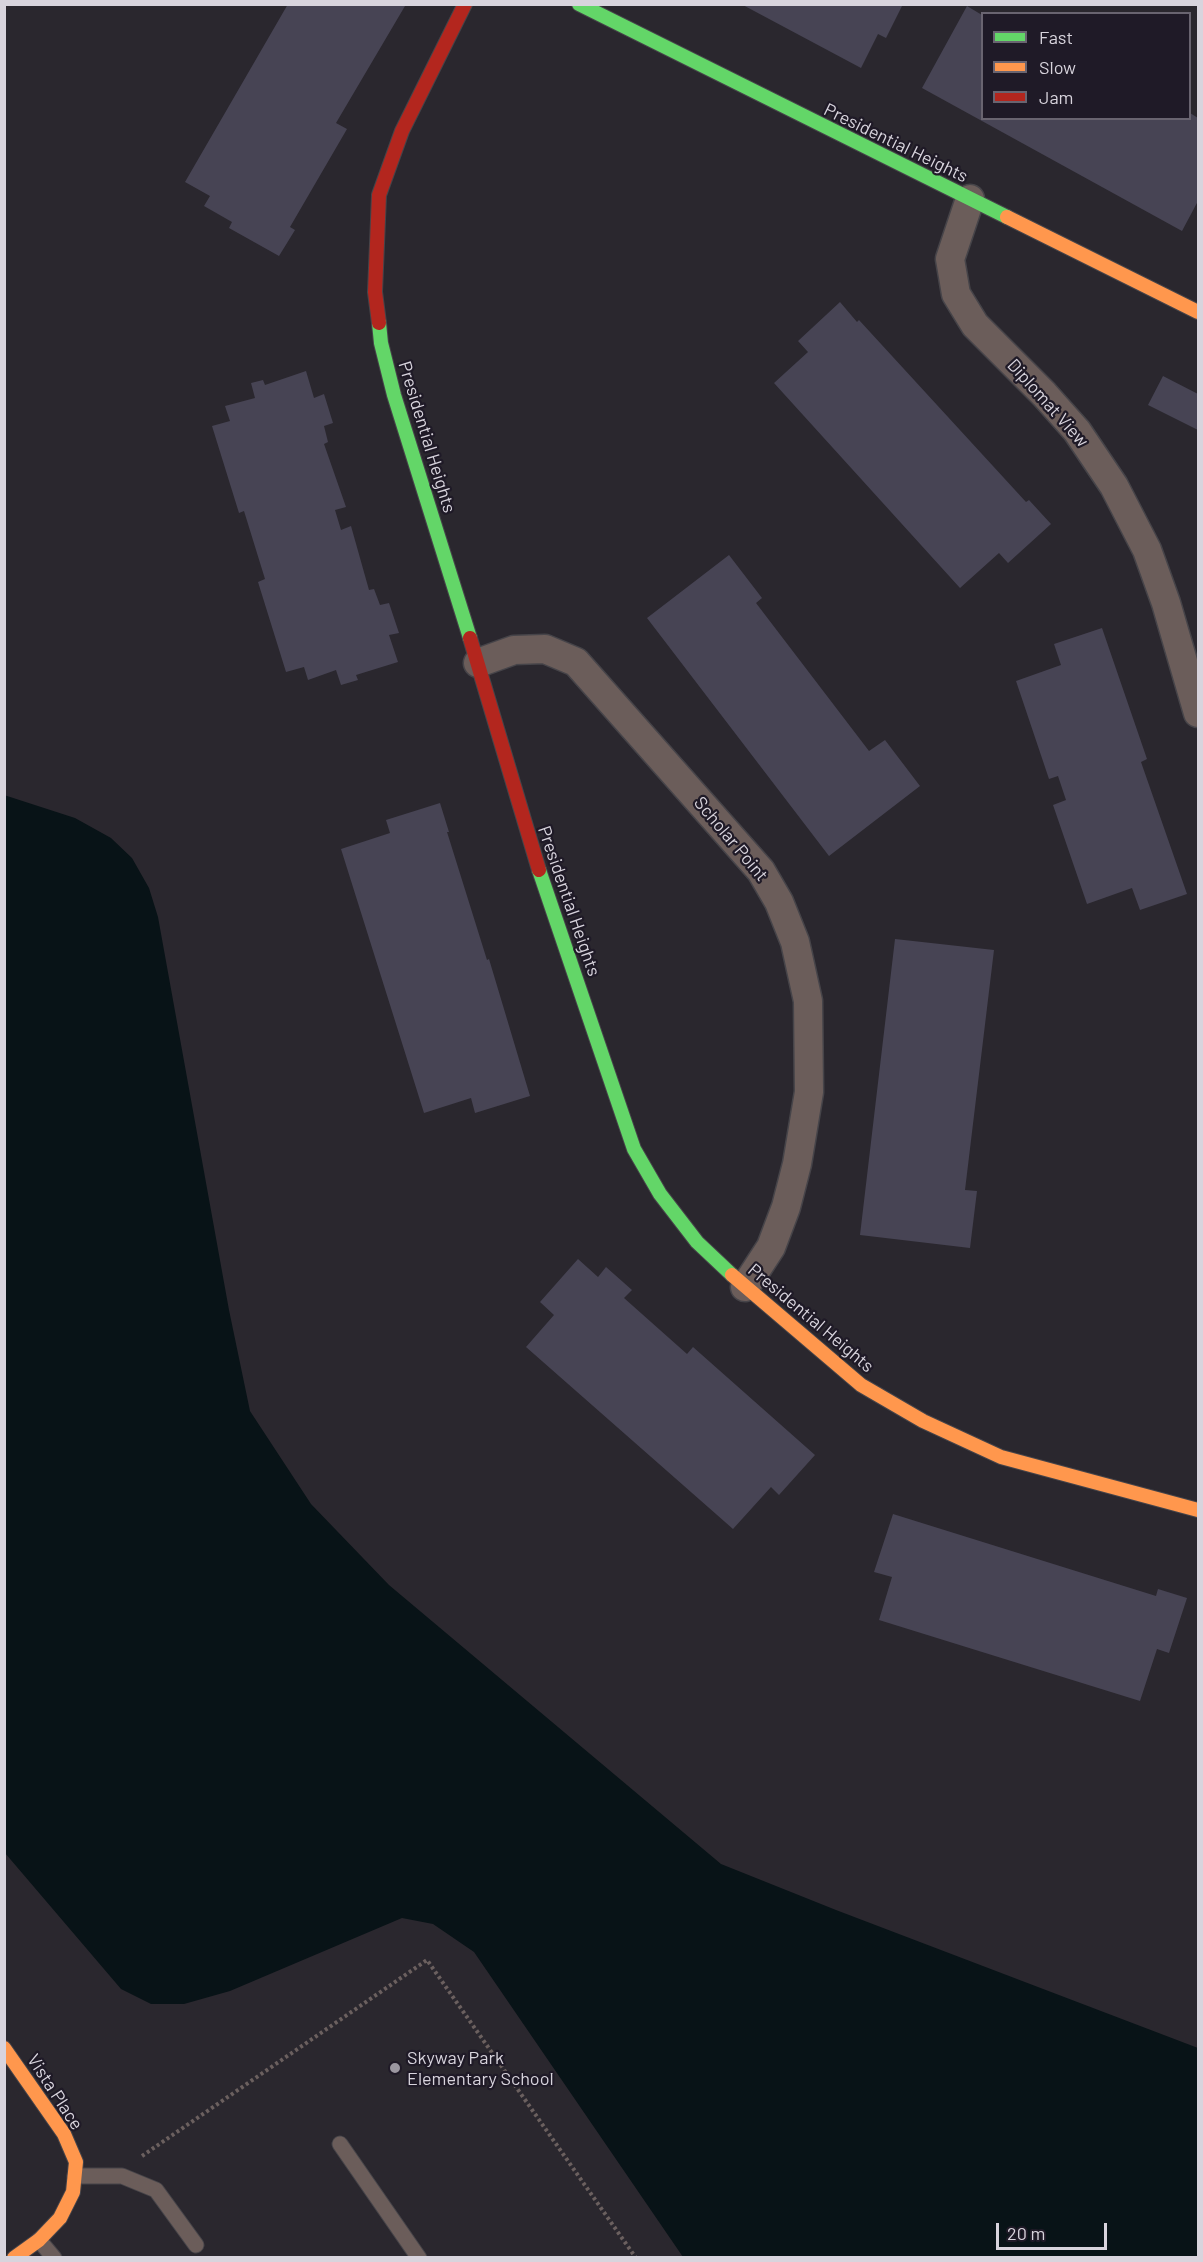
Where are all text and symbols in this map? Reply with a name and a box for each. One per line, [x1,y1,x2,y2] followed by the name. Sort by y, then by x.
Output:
[981,12,1191,120] legend
[1039,26,1073,48] text: Fast
[1039,56,1076,78] text: Slow
[1039,86,1073,108] text: Jam
[820,99,972,187] street label: Presidential Heights
[1003,354,1093,452] street label: Diplomat View
[394,359,460,515] street label: Presidential Heights
[689,792,773,886] street label: Scholar Point
[533,823,605,979] street label: Presidential Heights
[744,1259,878,1377] street label: Presidential Heights
[407,2047,554,2090] place label: Skyway Park Elementary School
[23,2050,87,2134] street label: Vista Place
[388,2061,402,2075] marker: Skyway Park Elementary School
[999,2211,1110,2249] scale bar
[1007,2222,1045,2244] text: 20 m

